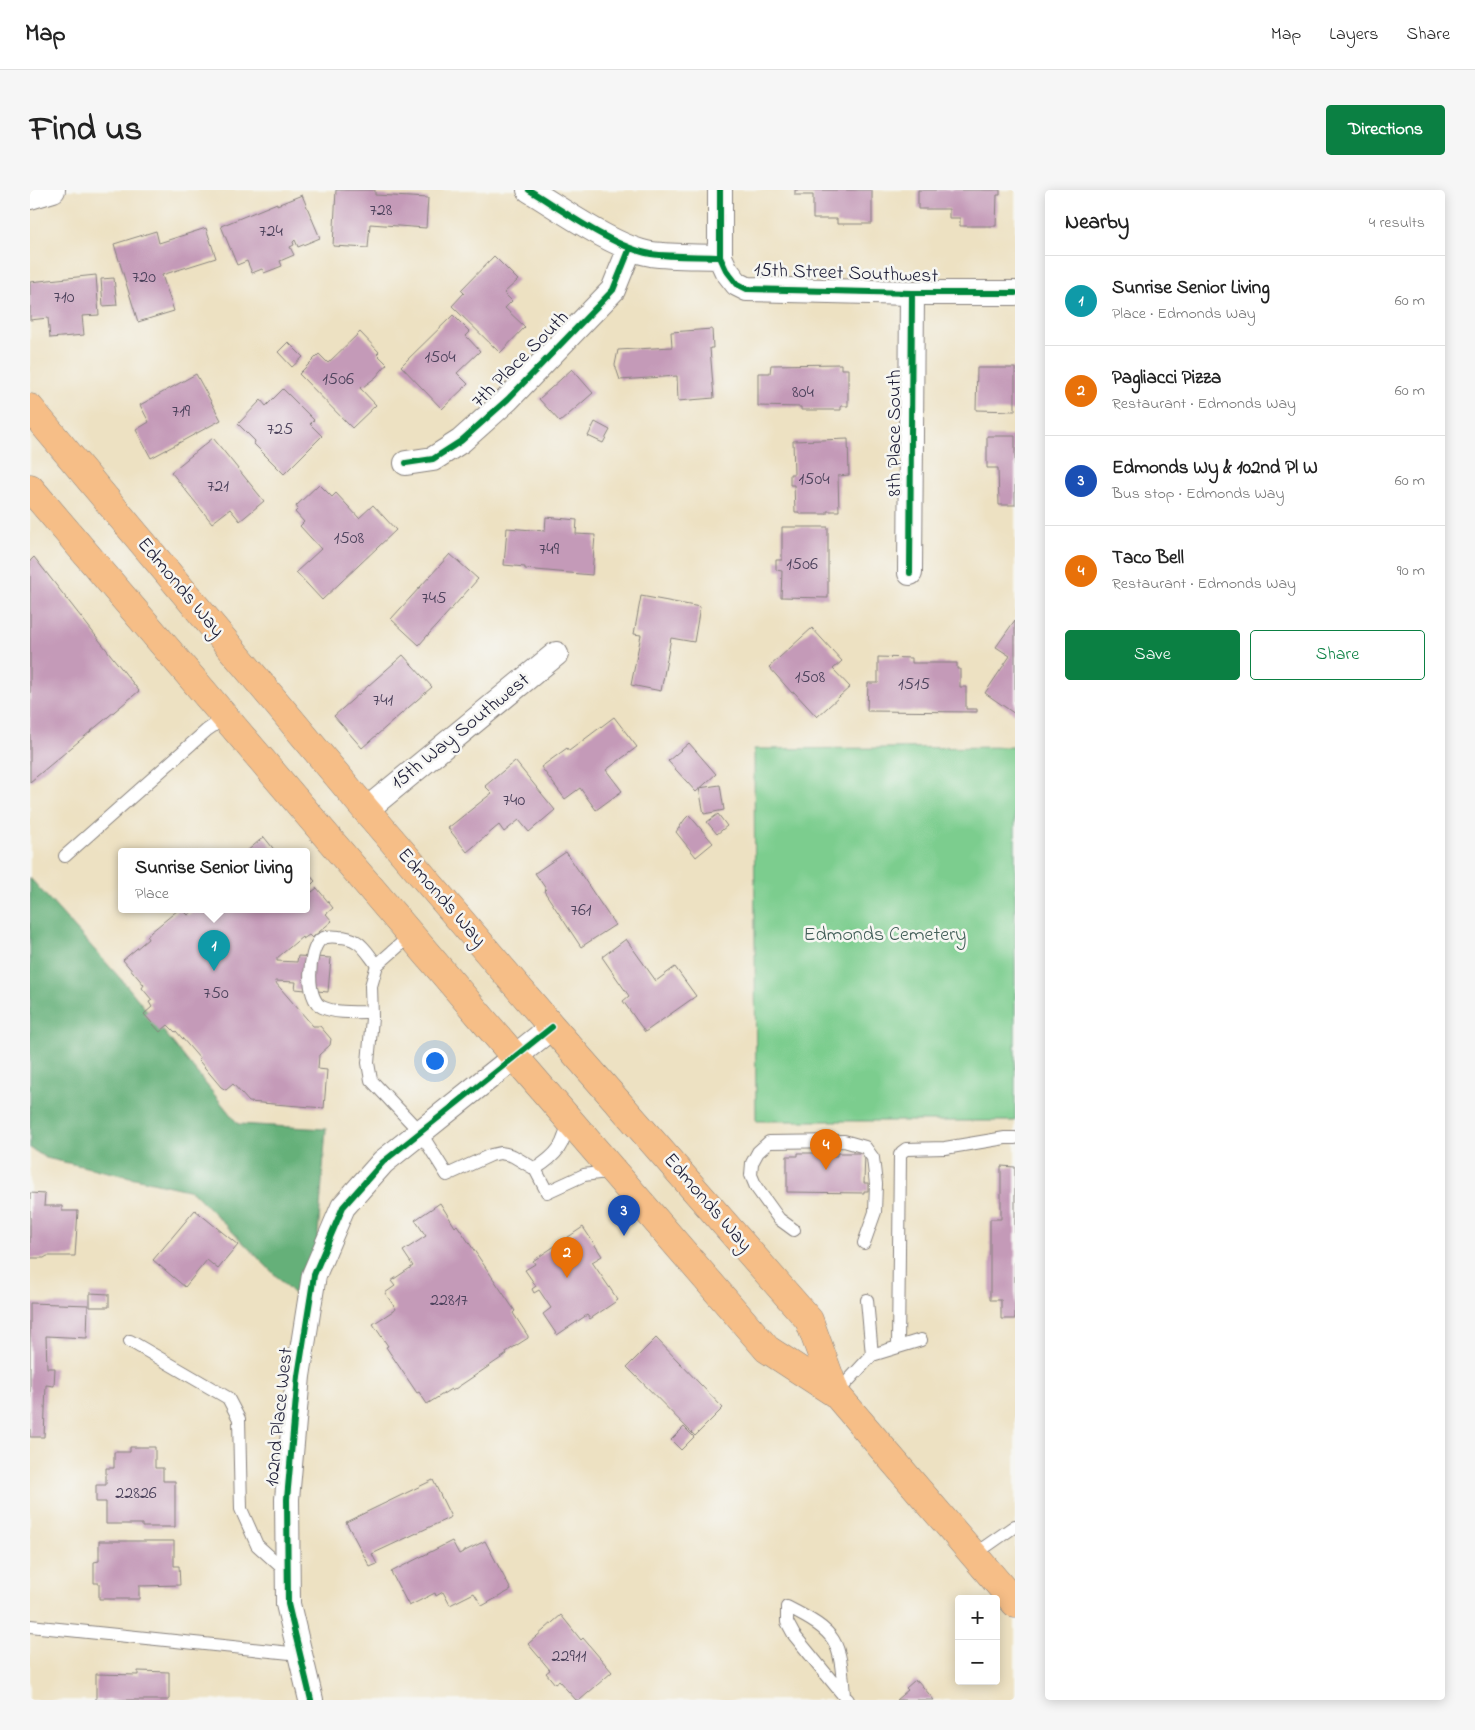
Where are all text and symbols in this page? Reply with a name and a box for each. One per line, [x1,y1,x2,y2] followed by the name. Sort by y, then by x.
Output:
[25,17,66,52] text: Map
[1271,22,1301,48] text: Map
[1329,22,1379,48] text: Layers
[1407,22,1450,48] text: Share
[30,105,142,156] text: Find us
[1326,105,1445,155] button: Directions
[369,198,393,224] house number: 728
[1065,208,1129,238] text: Nearby
[1369,211,1425,235] text: 4 results
[259,219,283,245] house number: 724
[753,256,939,292] street label: 15th Street Southwest
[132,265,156,291] house number: 720
[1112,275,1270,302] text: Sunrise Senior Living
[54,285,75,311] house number: 710
[1078,289,1084,313] text: 1
[1395,289,1425,313] text: 60 m
[1112,302,1256,326] text: Place · Edmonds Way
[466,305,576,415] street label: 7th Place South
[424,345,456,371] house number: 1504
[1112,365,1221,392] text: Pagliacci Pizza
[322,367,354,393] house number: 1506
[881,370,910,496] street label: 8th Place South
[1077,379,1085,403] text: 2
[1395,379,1425,403] text: 60 m
[792,380,815,406] house number: 804
[1112,392,1296,416] text: Restaurant · Edmonds Way
[172,399,191,425] house number: 719
[267,417,293,443] house number: 725
[1112,455,1318,482] text: Edmonds Wy & 102nd Pl W
[798,467,830,493] house number: 1504
[1078,469,1084,493] text: 3
[1395,469,1425,493] text: 60 m
[207,474,229,500] house number: 721
[1112,482,1284,506] text: Bus stop · Edmonds Way
[334,526,365,552] house number: 1508
[129,532,231,644] street label: Edmonds Way
[539,537,560,563] house number: 749
[1112,545,1184,572] text: Taco Bell
[786,552,818,578] house number: 1506
[1078,559,1084,583] text: 4
[1397,559,1425,583] text: 90 m
[1112,572,1296,596] text: Restaurant · Edmonds Way
[421,586,447,612] house number: 745
[1065,630,1240,680] button: Save
[1250,630,1425,680] button: Share
[795,665,826,691] house number: 1508
[385,667,537,797] street label: 15th Way Southwest
[898,672,930,698] house number: 1515
[373,688,394,714] house number: 741
[503,788,526,814] house number: 740
[390,842,492,954] street label: Edmonds Way
[118,848,310,913] popup
[135,855,293,882] text: Sunrise Senior Living
[135,882,169,906] text: Place
[570,898,592,924] house number: 761
[804,921,966,950] park label: Edmonds Cemetery
[198,930,230,971] pin: 1
[203,981,229,1007] house number: 750
[422,1048,448,1074] your location
[810,1129,842,1170] pin: 4
[656,1147,758,1259] street label: Edmonds Way
[608,1195,640,1236] pin: 3
[551,1237,583,1278] pin: 2
[430,1288,468,1314] house number: 22817
[258,1346,302,1488] street label: 102nd Place West
[115,1481,157,1507] house number: 22826
[955,1595,1000,1685] map controls
[955,1595,1000,1640] button: +
[955,1640,1000,1685] button: −
[552,1644,587,1670] house number: 22911

